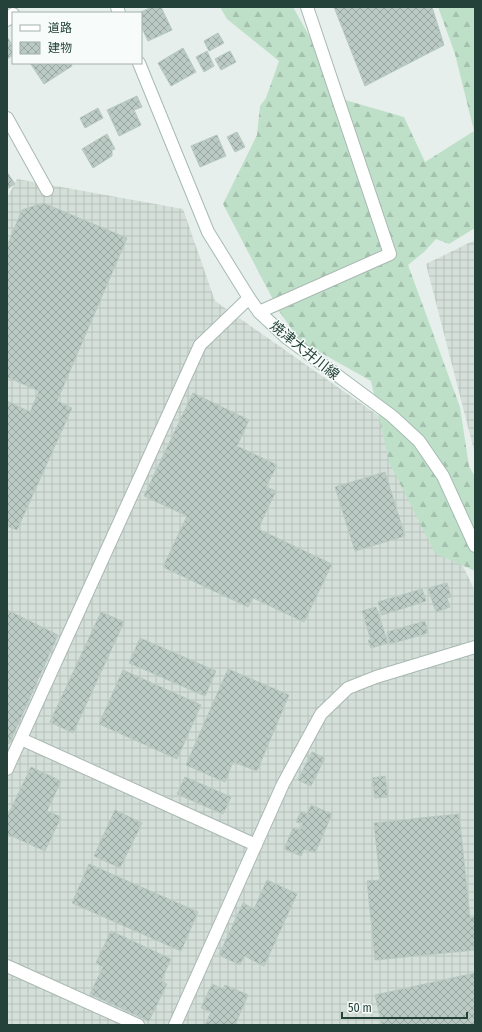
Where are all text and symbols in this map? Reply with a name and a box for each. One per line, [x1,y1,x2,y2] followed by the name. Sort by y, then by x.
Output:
[12,12,142,64] legend
[48,21,72,35] text: 道路
[48,41,72,55] text: 建物
[267,317,343,383] street label: 焼津大井川線
[342,994,467,1020] scale bar
[348,1001,372,1015] text: 50 m

